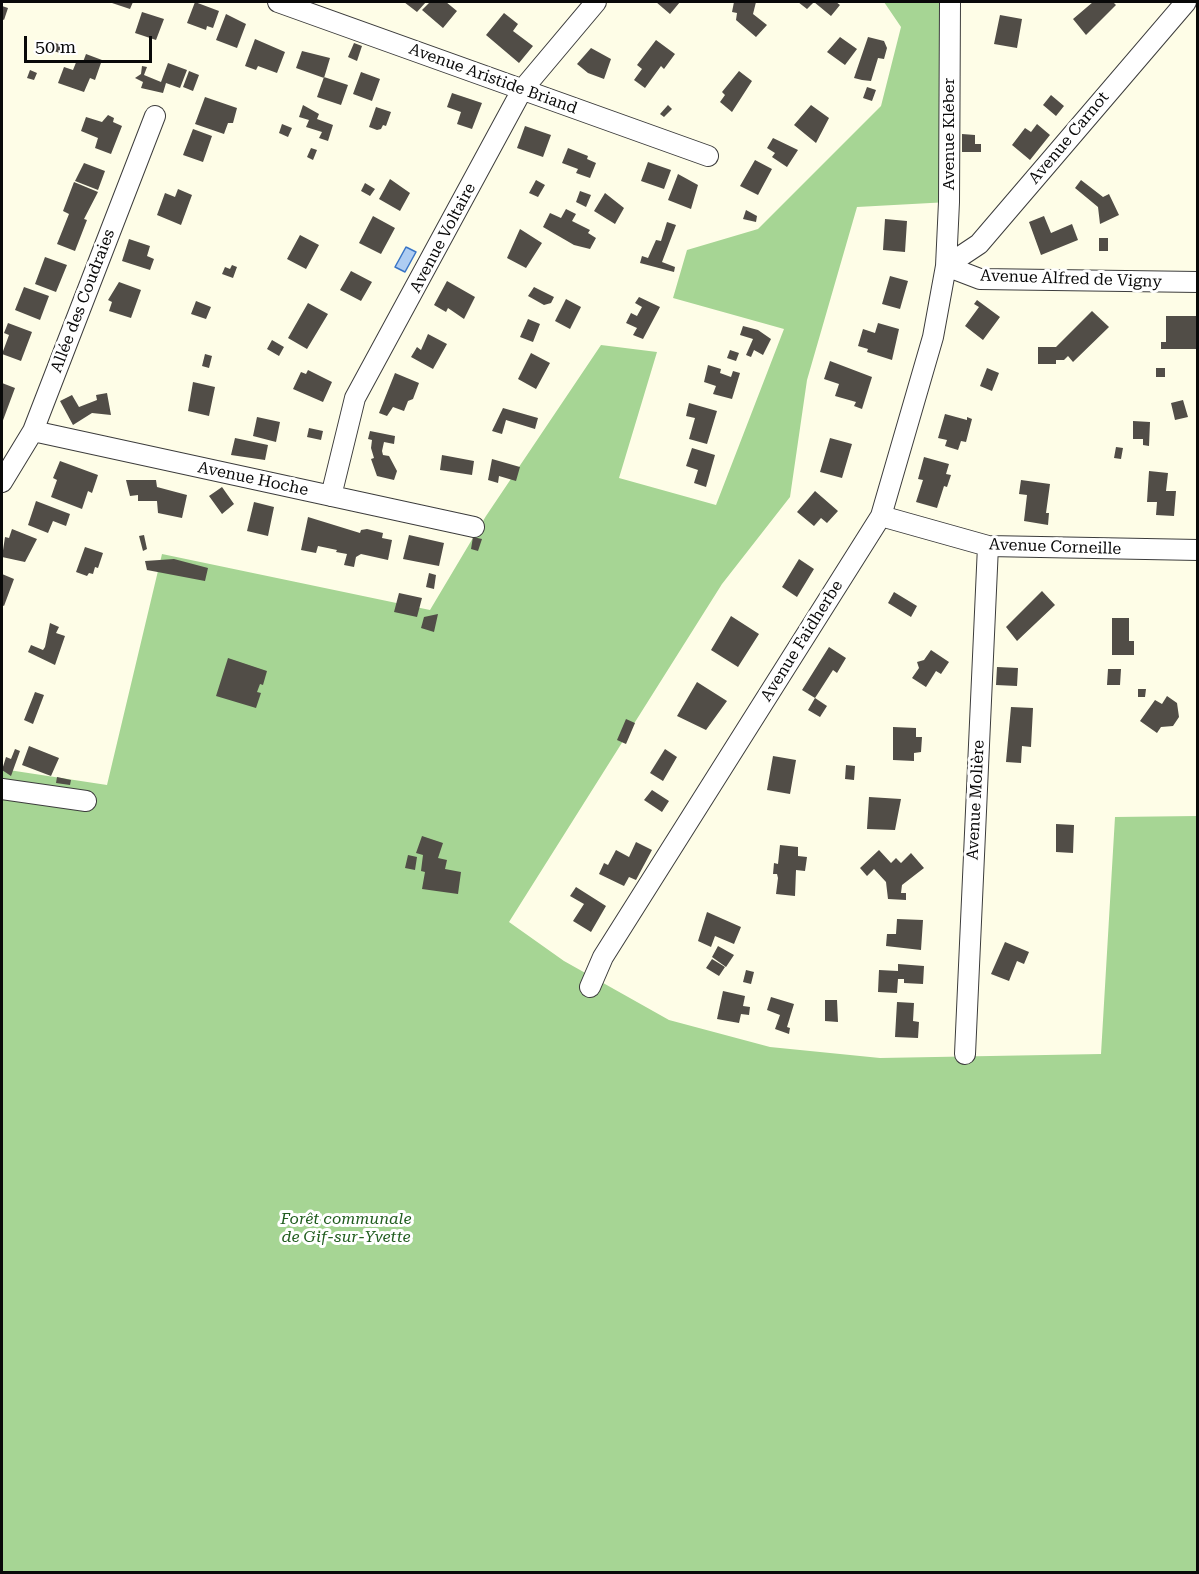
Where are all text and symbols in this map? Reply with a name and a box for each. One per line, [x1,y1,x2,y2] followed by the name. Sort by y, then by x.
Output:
[27,24,154,62] scale bar
[35,36,76,57] text: 50 m
[406,40,580,118] street label: Avenue Aristide Briand
[939,78,959,190] street label: Avenue Kléber
[1025,88,1113,188] street label: Avenue Carnot
[406,180,480,296] street label: Avenue Voltaire
[47,227,119,375] street label: Allée des Coudraies
[980,266,1162,292] street label: Avenue Alfred de Vigny
[196,458,310,500] street label: Avenue Hoche
[989,535,1121,559] street label: Avenue Corneille
[757,577,847,705] street label: Avenue Faidherbe
[963,739,989,861] street label: Avenue Molière
[281,1209,411,1247] park label: Forêt communale de Gif-sur-Yvette

